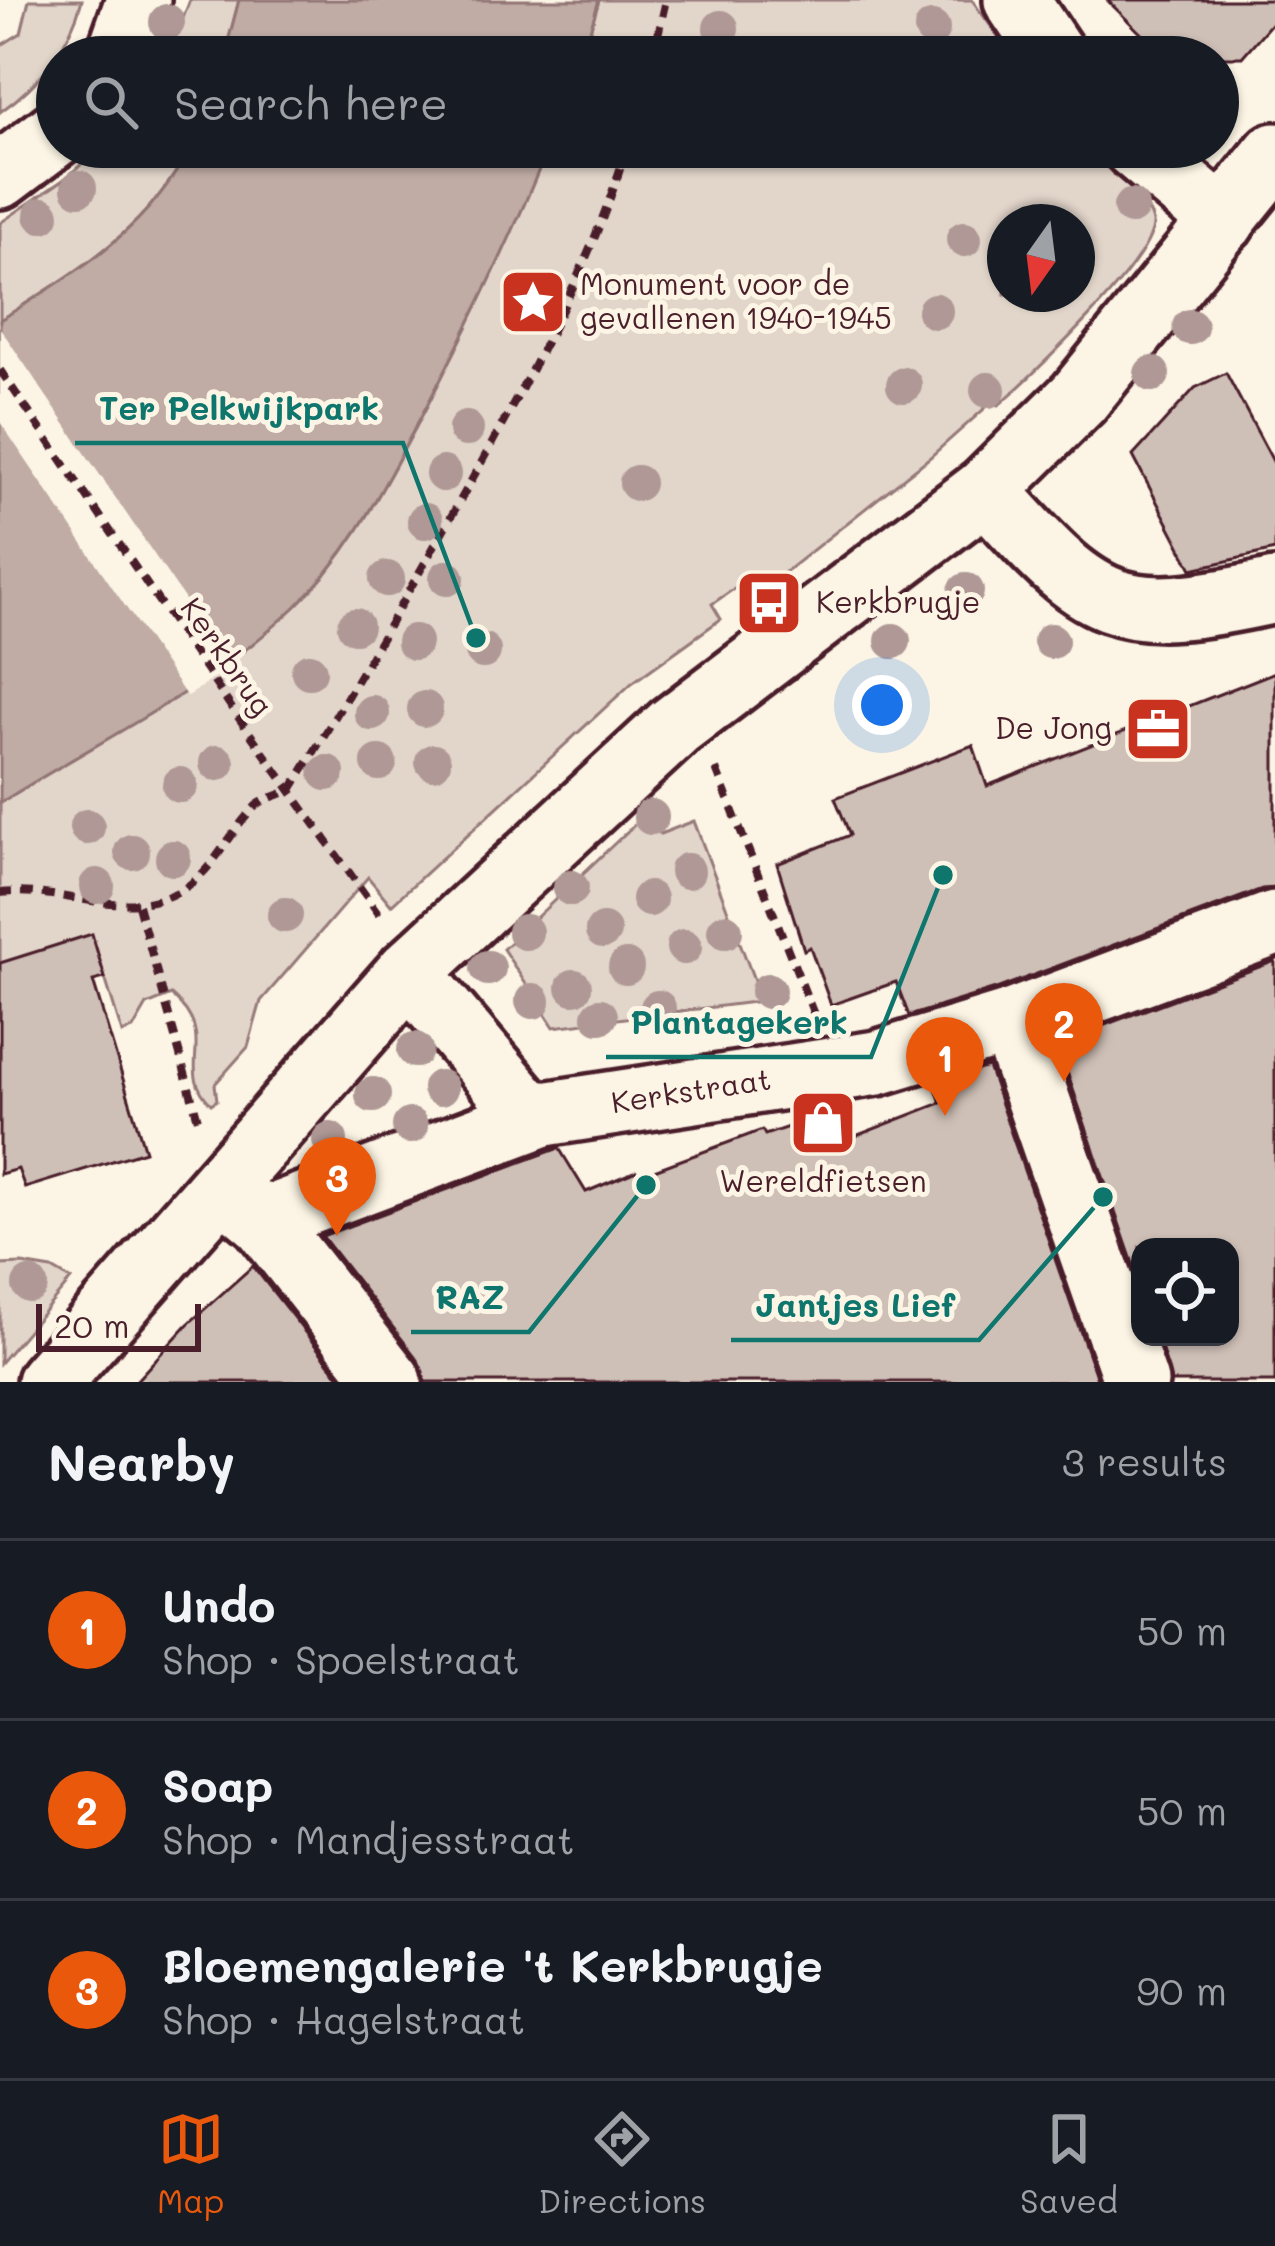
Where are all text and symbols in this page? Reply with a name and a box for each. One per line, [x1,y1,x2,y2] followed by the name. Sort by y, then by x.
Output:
[36,36,1239,168] search box
[78,69,144,135] icon: search
[174,73,448,131] text: Search here
[987,204,1095,312] north arrow
[580,263,892,337] place label: Monument voor de gevallenen 1940-1945
[498,267,568,337] place icon: Monument voor de gevallenen 1940-1945
[75,374,403,443] callout: Ter Pelkwijkpark
[99,385,379,428] text: Ter Pelkwijkpark
[734,568,804,638] bus stop icon: Kerkbrugje
[816,581,980,621] place label: Kerkbrugje
[172,589,283,723] street label: Kerkbrug
[852,675,912,735] your location
[1123,694,1193,764] office icon: De Jong
[995,707,1112,747] place label: De Jong
[1025,983,1103,1082] pin: 2
[606,988,871,1057] callout: Plantagekerk
[630,999,848,1042] text: Plantagekerk
[906,1017,984,1116] pin: 1
[608,1058,774,1121] street label: Kerkstraat
[788,1088,858,1158] shop icon: Wereldfietsen
[298,1137,376,1236] pin: 3
[719,1160,927,1200] place label: Wereldfietsen
[1131,1238,1239,1346] map controls
[1131,1238,1239,1346] button: locate
[411,1263,529,1332] callout: RAZ
[731,1271,979,1340] callout: Jantjes Lief
[435,1274,505,1317] text: RAZ
[755,1282,956,1325] text: Jantjes Lief
[36,1298,201,1351] scale bar
[54,1303,130,1346] text: 20 m
[48,1427,235,1494] text: Nearby
[1062,1435,1227,1486] text: 3 results
[162,1575,275,1633] text: Undo
[78,1604,96,1655] text: 1
[1137,1604,1227,1655] text: 50 m
[162,1633,520,1684] text: Shop · Spoelstraat
[162,1755,273,1813] text: Soap
[76,1784,98,1835] text: 2
[1137,1784,1227,1835] text: 50 m
[162,1813,574,1864] text: Shop · Mandjesstraat
[162,1935,823,1993] text: Bloemengalerie 't Kerkbrugje
[75,1964,99,2015] text: 3
[1136,1964,1227,2015] text: 90 m
[162,1993,525,2044] text: Shop · Hagelstraat
[157,2106,224,2221] tab: Map
[538,2106,706,2221] tab: Directions
[1020,2106,1118,2221] tab: Saved

